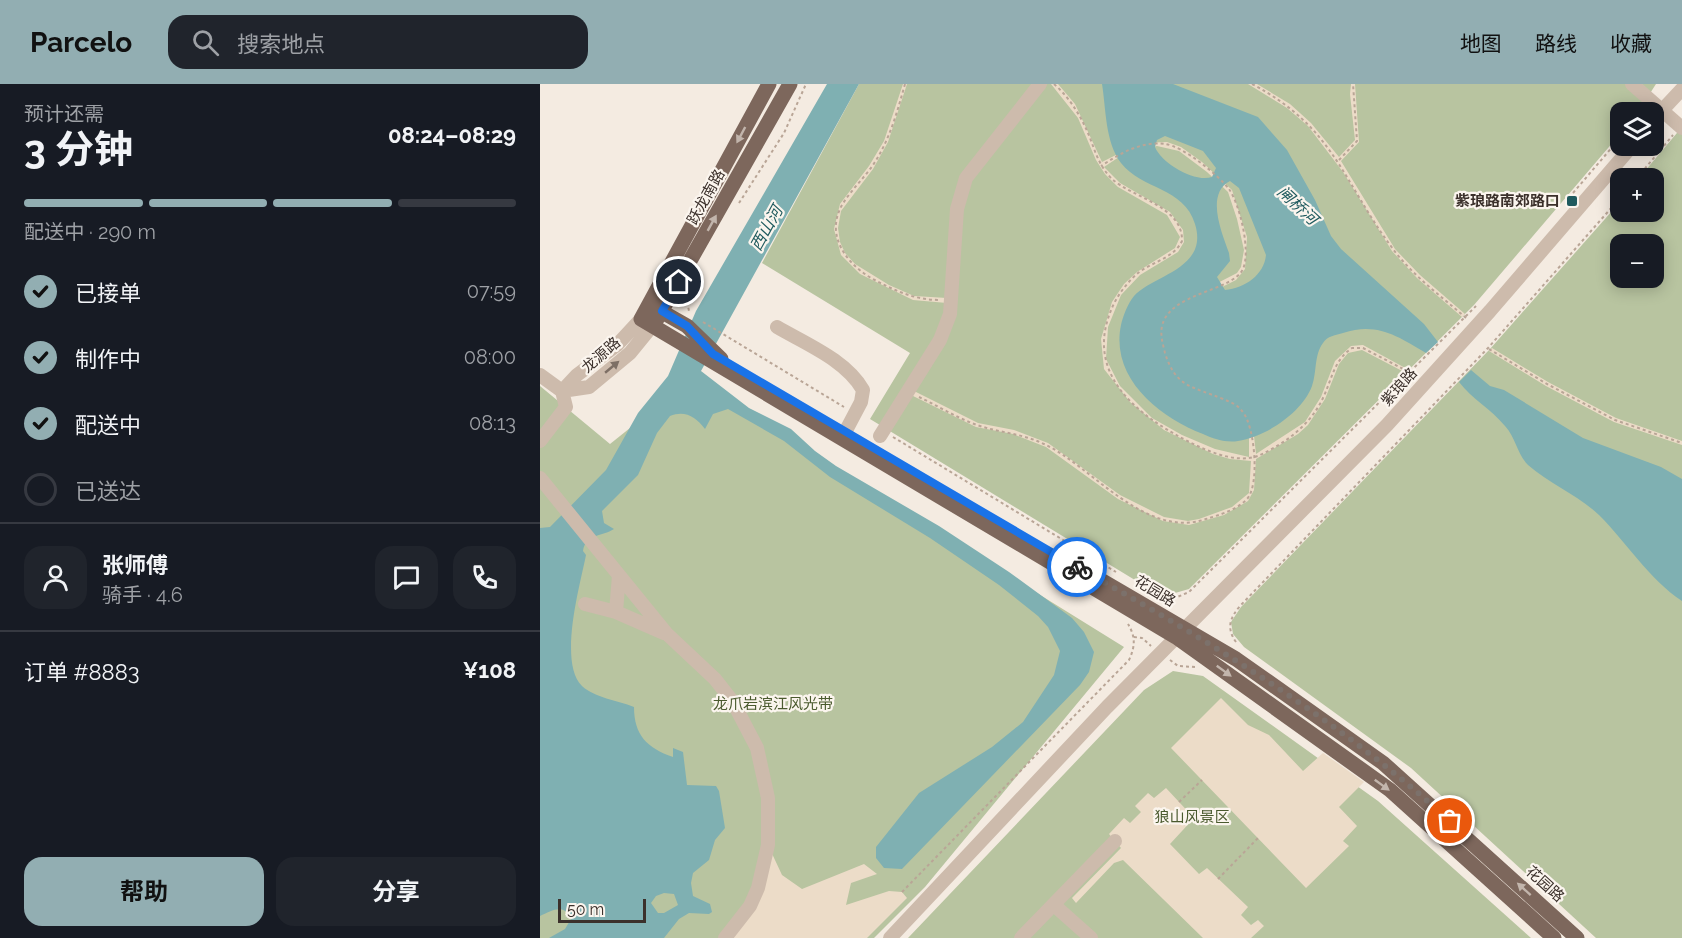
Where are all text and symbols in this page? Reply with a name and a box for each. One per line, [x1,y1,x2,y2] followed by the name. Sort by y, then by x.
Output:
[168,15,588,69] search box
[30,26,132,59] text: Parcelo
[189,26,222,59] icon: search
[237,31,325,57] text: 搜索地点
[1460,31,1502,56] text: 地图
[1535,31,1577,56] text: 路线
[1610,31,1652,56] text: 收藏
[24,102,104,126] text: 预计还需
[1610,102,1664,288] map controls
[1610,102,1664,156] button: layers
[388,122,516,148] text: 08:24–08:29
[24,126,133,172] text: 3 分钟
[736,127,746,144] one-way arrow
[684,166,728,228] street label: 跃龙南路
[1610,168,1664,222] button: +
[1274,182,1324,231] water label: 闸桥河
[1455,192,1560,210] place label: 紫琅路南郊路口
[1565,194,1579,208] marker: 紫琅路南郊路口
[746,200,788,254] water label: 西山河
[707,214,717,231] one-way arrow
[24,220,156,244] text: 配送中 · 290 m
[1610,234,1664,288] button: −
[653,256,704,307] pin
[662,265,695,298] icon: home
[24,275,57,308] icon: check
[467,279,516,303] text: 07:59
[75,280,141,306] text: 已接单
[578,333,624,377] street label: 龙源路
[24,341,57,374] icon: check
[464,345,516,369] text: 08:00
[75,346,141,372] text: 制作中
[604,361,620,374] one-way arrow
[1377,364,1421,410] street label: 紫琅路
[24,407,57,440] icon: check
[469,411,516,435] text: 08:13
[75,412,141,438] text: 配送中
[75,478,141,504] text: 已送达
[1047,537,1107,597] courier
[24,546,87,609] button: person
[375,546,438,609] button: chat
[453,546,516,609] button: phone
[1061,551,1094,584] icon: bike
[102,552,168,578] text: 张师傅
[1131,572,1179,610] street label: 花园路
[102,583,183,607] text: 骑手 · 4.6
[463,657,516,683] text: ¥108
[24,659,139,685] text: 订单 #8883
[1215,665,1231,677] one-way arrow
[713,695,833,713] park label: 龙爪岩滨江风光带
[1375,778,1390,790] one-way arrow
[1424,795,1475,846] pin
[1433,804,1466,837] icon: bag
[1154,808,1230,826] park label: 狼山风景区
[24,857,264,926] button: 帮助
[276,857,516,926] button: 分享
[1522,862,1568,906] street label: 花园路
[1517,882,1532,896] one-way arrow
[558,896,646,924] scale bar
[567,900,604,919] text: 50 m

